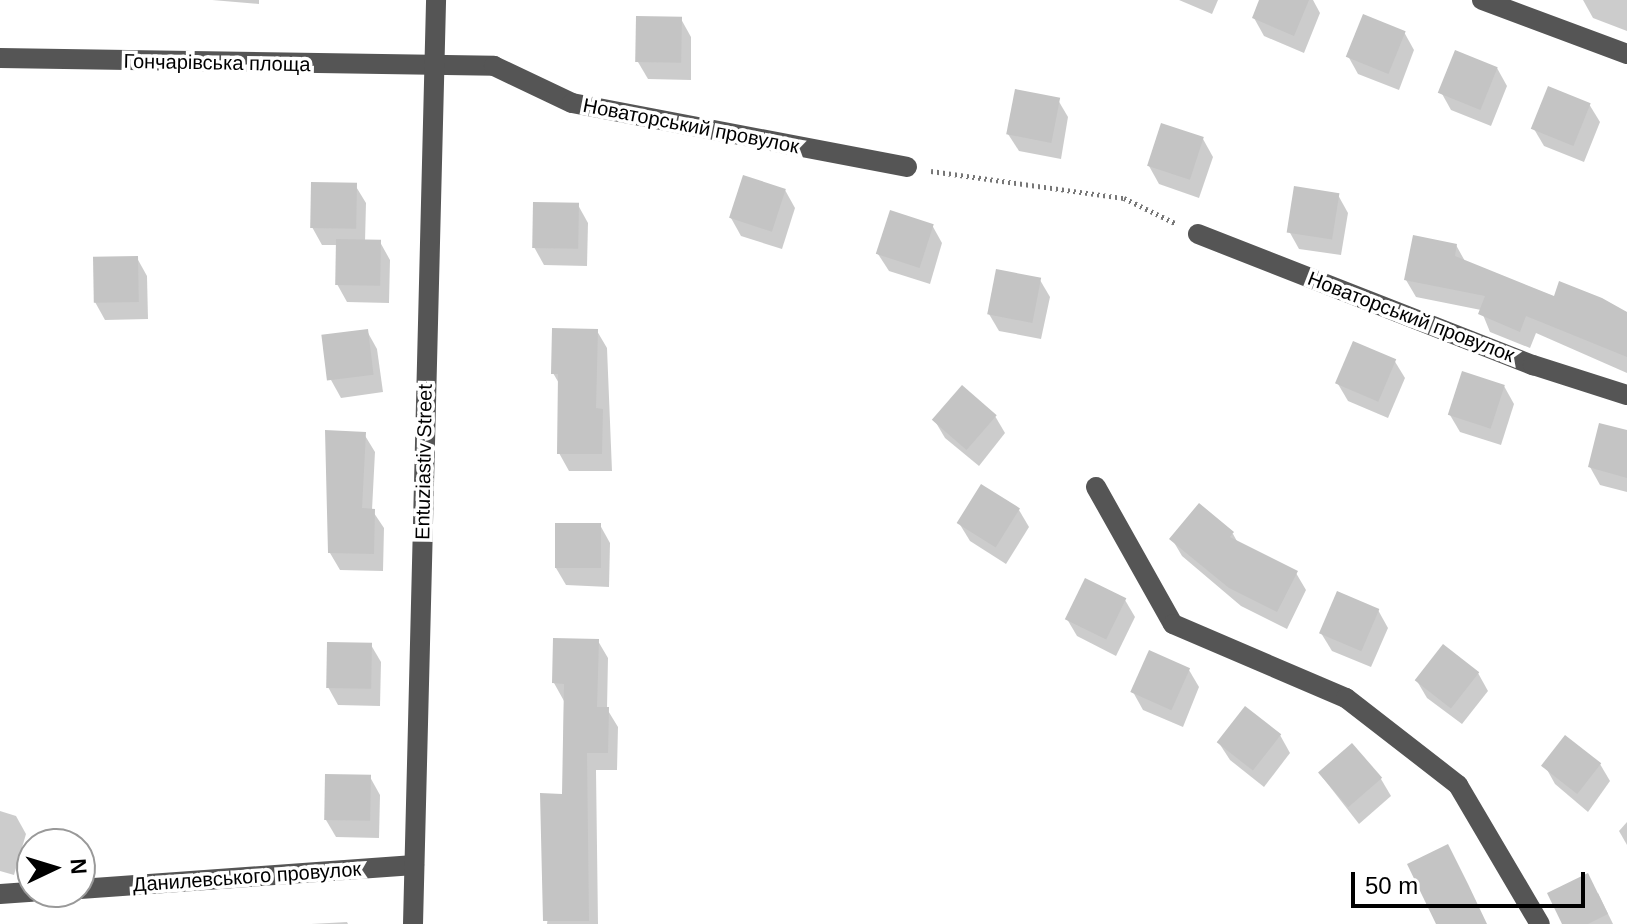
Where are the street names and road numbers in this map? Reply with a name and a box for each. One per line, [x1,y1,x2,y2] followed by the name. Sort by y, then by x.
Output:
[123,49,311,77] street label: Гончарівська площа
[581,93,801,159] street label: Новаторський провулок
[1304,266,1518,368] street label: Новаторський провулок
[411,384,437,540] street label: Entuziastiv Street
[132,857,362,897] street label: Данилевського провулок

